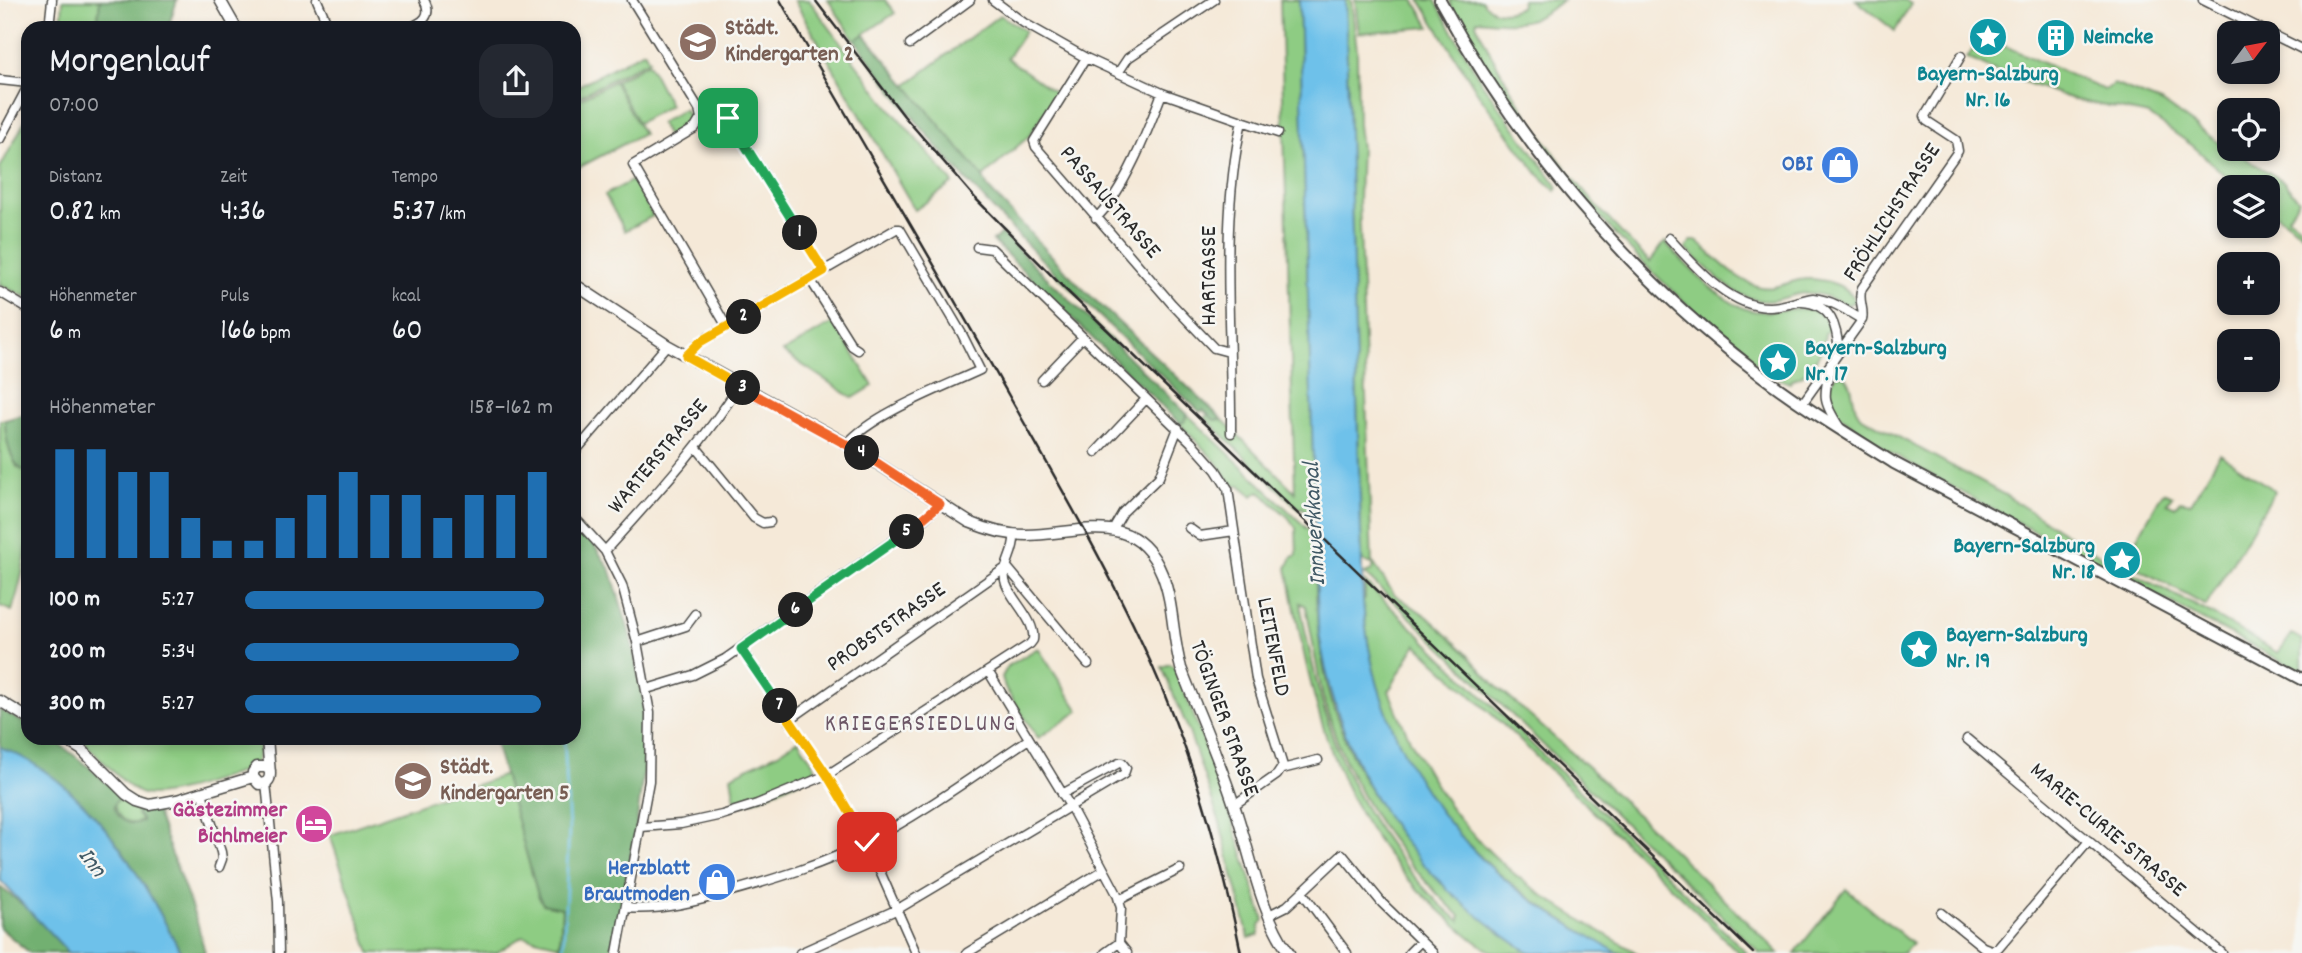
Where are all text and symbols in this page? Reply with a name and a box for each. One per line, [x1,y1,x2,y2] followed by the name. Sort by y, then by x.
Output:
[725,13,854,72] place label: Städt. Kindergarten 2
[1967,16,2009,58] place icon: Bayern-Salzburg Nr. 16
[2035,17,2077,59] building icon: Neimcke
[677,21,719,63] school or university icon: Städt. Kindergarten 2
[2217,21,2280,84] north arrow
[2217,21,2280,392] map controls
[2083,22,2153,55] place label: Neimcke
[49,36,210,91] text: Morgenlauf
[479,44,553,118] button: share
[1917,59,2059,118] place label: Bayern-Salzburg Nr. 16
[698,88,758,148] pin
[49,90,99,123] text: 07:00
[2217,98,2280,161] button: locate
[709,99,747,137] icon: arrive
[1836,137,1951,289] street label: FRÖHLICHSTRASSE
[1050,139,1168,267] street label: PASSAUSTRASSE
[1819,144,1861,186] shop icon: OBI
[1782,149,1814,182] place label: OBI
[49,165,102,192] text: Distanz
[220,165,248,192] text: Zeit
[392,165,438,192] text: Tempo
[2217,175,2280,238] button: layers
[49,192,95,235] text: 0.82
[220,192,266,235] text: 4:36
[392,192,435,235] text: 5:37
[95,202,121,229] text: km
[435,202,466,229] text: /km
[782,216,818,250] pin: 1
[797,219,802,246] text: 1
[1194,226,1227,326] street label: HARTGASSE
[2217,252,2280,315] button: +
[49,284,137,311] text: Höhenmeter
[220,284,250,311] text: Puls
[392,284,421,311] text: kcal
[726,300,762,334] pin: 2
[739,303,748,330] text: 2
[49,311,64,354] text: 6
[220,311,256,354] text: 166
[392,311,423,354] text: 60
[64,321,81,348] text: m
[256,321,291,348] text: bpm
[2217,329,2280,392] button: −
[1805,333,1947,392] place label: Bayern-Salzburg Nr. 17
[1757,341,1799,383] place icon: Bayern-Salzburg Nr. 17
[726,370,760,406] pin: 3
[738,374,747,401] text: 3
[49,392,155,425] text: Höhenmeter
[469,392,553,425] text: 158–162 m
[601,392,718,522] street label: WARTERSTRASSE
[844,435,880,470] pin: 4
[858,439,865,466] text: 4
[1296,459,1336,587] water label: Innwerkkanal
[890,514,925,550] pin: 5
[902,518,911,545] text: 5
[1953,531,2095,590] place label: Bayern-Salzburg Nr. 18
[2101,539,2143,581] place icon: Bayern-Salzburg Nr. 18
[821,574,954,681] street label: PROBSTSTRASSE
[49,584,100,617] text: 100 m
[161,584,194,617] text: 5:27
[778,592,814,628] pin: 6
[1246,595,1298,699] street label: LEITENFELD
[791,596,800,623] text: 6
[1946,620,2088,679] place label: Bayern-Salzburg Nr. 19
[1898,628,1940,670] place icon: Bayern-Salzburg Nr. 19
[49,636,105,669] text: 200 m
[161,636,195,669] text: 5:34
[1179,636,1267,802] street label: TÖGINGER STRASSE
[49,688,105,721] text: 300 m
[161,688,194,721] text: 5:27
[762,688,798,724] pin: 7
[776,692,783,719] text: 7
[825,708,1017,742] district label: KRIEGERSIEDLUNG
[440,752,569,811] place label: Städt. Kindergarten 5
[2021,755,2193,907] street label: MARIE-CURIE-STRASSE
[392,760,434,802] school or university icon: Städt. Kindergarten 5
[172,795,287,854] place label: Gästezimmer Bichlmeier
[293,803,335,845] hotel icon: Gästezimmer Bichlmeier
[837,812,897,872] pin
[848,823,886,861] icon: check
[68,841,114,886] water label: Inn
[584,853,691,912] place label: Herzblatt Brautmoden
[696,861,738,903] shop icon: Herzblatt Brautmoden

